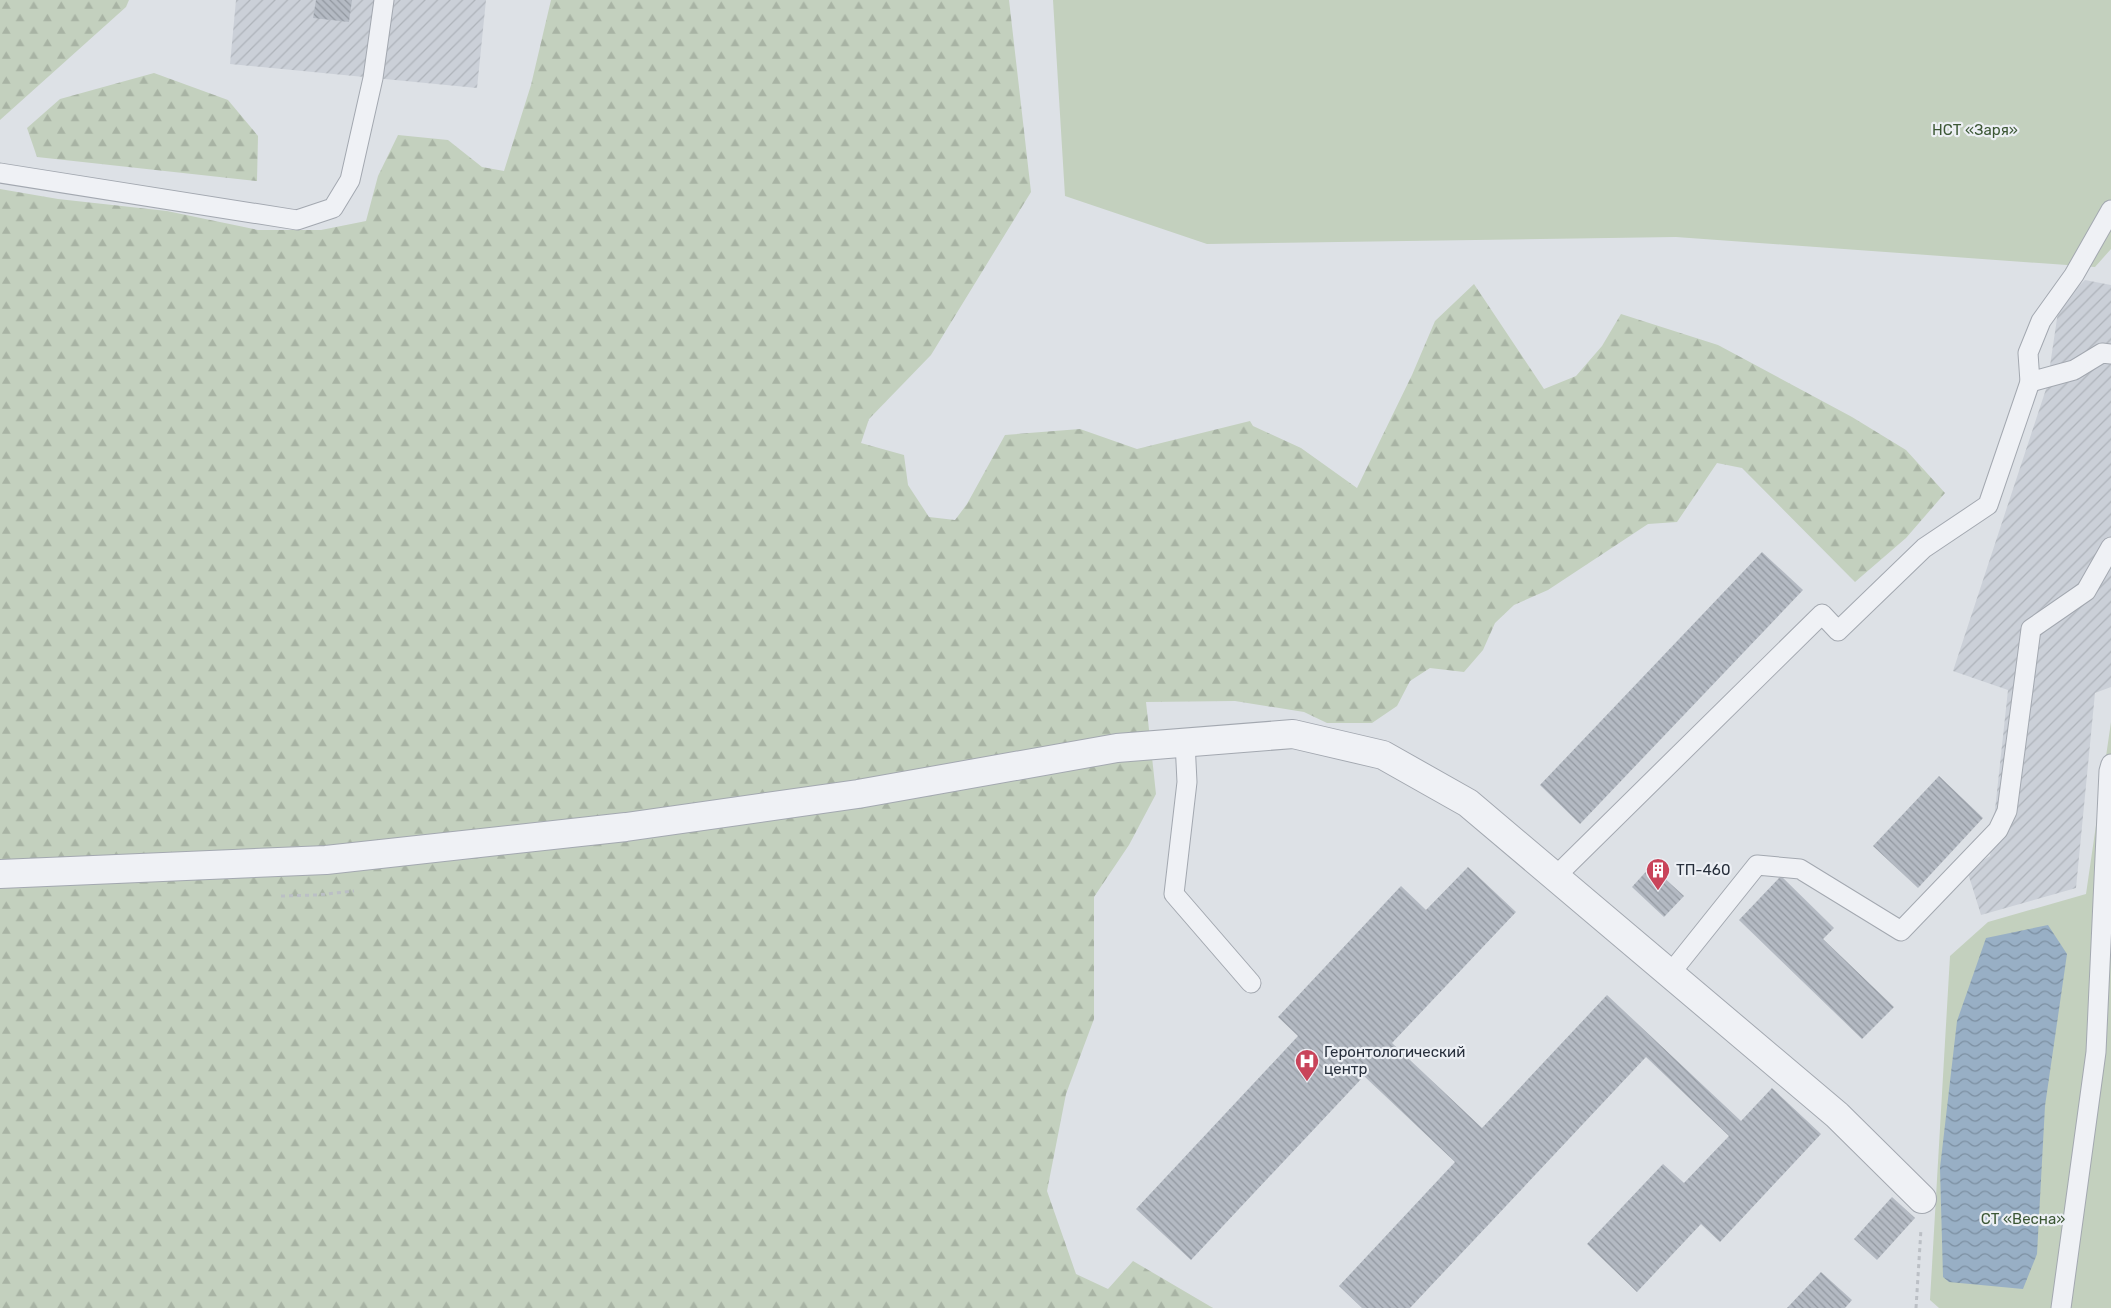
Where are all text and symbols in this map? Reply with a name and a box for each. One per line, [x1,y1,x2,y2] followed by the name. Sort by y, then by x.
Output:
[1932,121,2018,139] park label: НСТ «Заря»
[1645,857,1671,891] building icon: ТП-460
[1676,861,1730,879] place label: ТП-460
[1324,1043,1465,1078] place label: Геронтологический центр
[1294,1048,1320,1082] hospital icon: Геронтологический центр
[1981,1210,2065,1228] park label: СТ «Весна»

